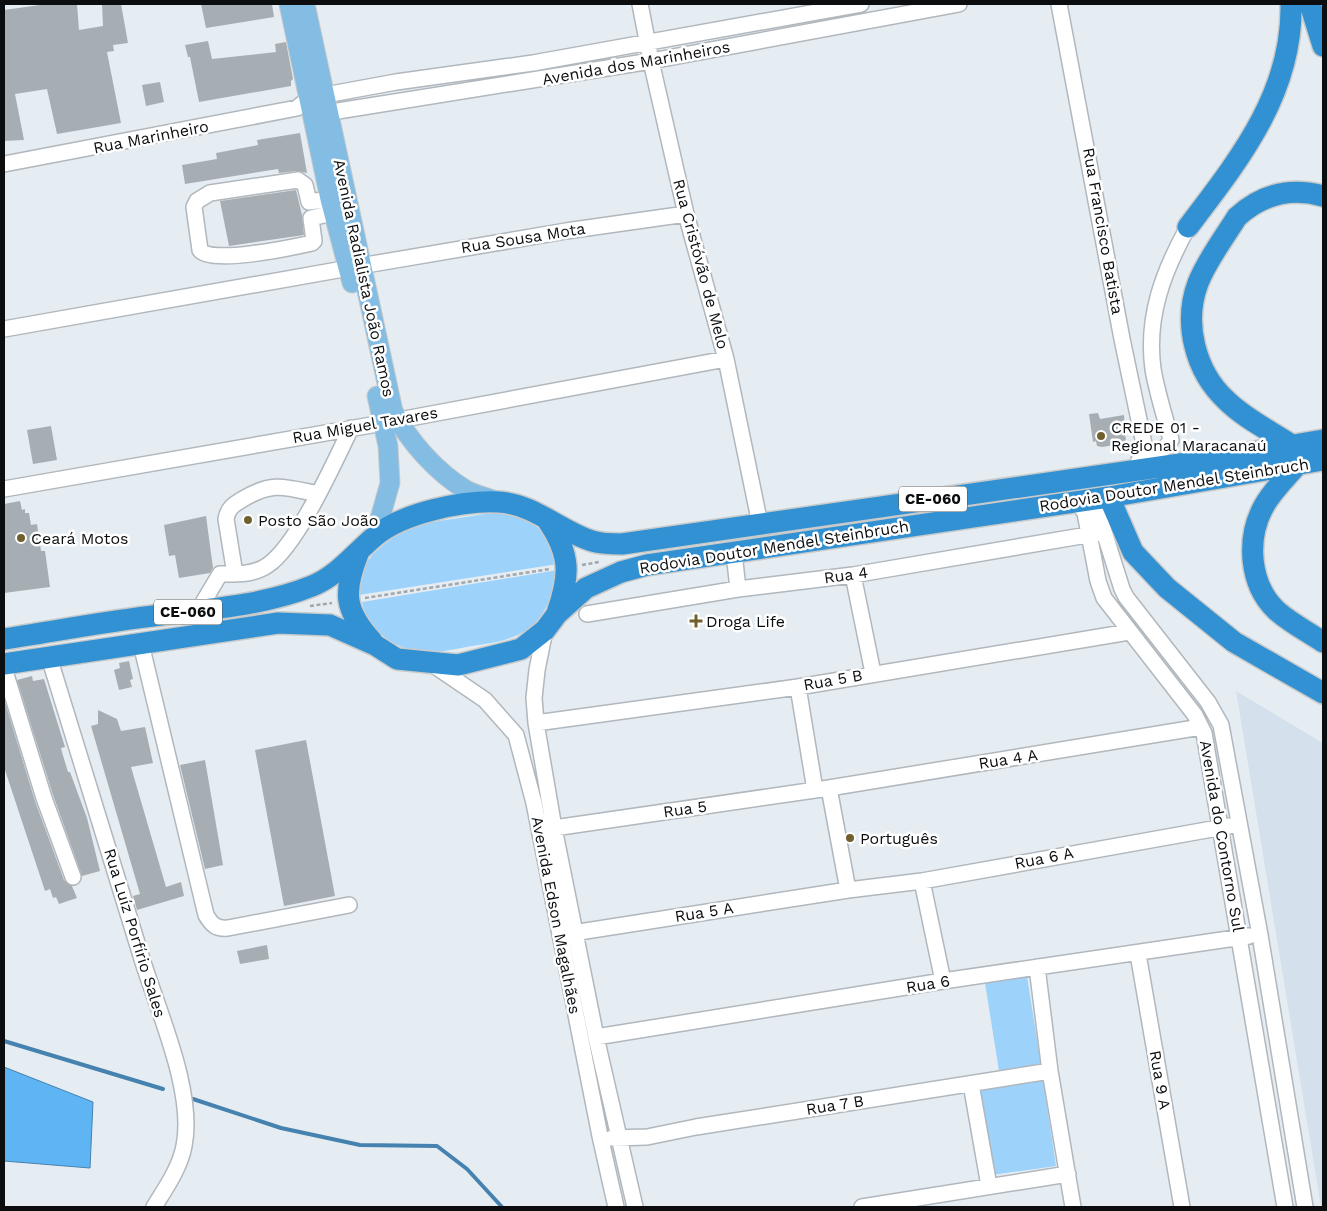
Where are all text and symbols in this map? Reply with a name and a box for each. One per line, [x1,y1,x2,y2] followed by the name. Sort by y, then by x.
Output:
[541,37,731,89] street label: Avenida dos Marinheiros
[92,117,210,157] street label: Rua Marinheiro
[1079,146,1127,316] street label: Rua Francisco Batista
[329,157,399,399] street label: Avenida Radialista João Ramos
[669,177,733,351] street label: Rua Cristóvão de Melo
[460,219,586,257] street label: Rua Sousa Mota
[291,403,439,447] street label: Rua Miguel Tavares
[1111,418,1267,455] place label: CREDE 01 - Regional Maracanaú
[1095,430,1107,442] marker: CREDE 01 - Regional Maracanaú
[1038,454,1310,516] street label: Rodovia Doutor Mendel Steinbruch
[899,486,967,512] road number: CE-060
[258,511,378,530] place label: Posto São João
[242,514,254,526] marker: Posto São João
[638,516,910,578] street label: Rodovia Doutor Mendel Steinbruch
[31,529,128,548] place label: Ceará Motos
[15,532,27,544] marker: Ceará Motos
[823,562,869,587] street label: Rua 4
[154,600,222,624] road number: CE-060
[706,612,785,631] place label: Droga Life
[690,615,702,627] marker: Droga Life
[802,665,864,695] street label: Rua 5 B
[1196,739,1248,933] street label: Avenida do Contorno Sul
[977,745,1039,773] street label: Rua 4 A
[662,797,708,821] street label: Rua 5
[528,815,584,1015] street label: Avenida Edson Magalhães
[860,829,938,848] place label: Português
[844,832,856,844] marker: Português
[1013,843,1075,873] street label: Rua 6 A
[100,846,170,1020] street label: Rua Luíz Porfírio Sales
[673,898,735,926] street label: Rua 5 A
[905,971,951,997] street label: Rua 6
[1145,1049,1175,1111] street label: Rua 9 A
[805,1091,865,1119] street label: Rua 7 B

